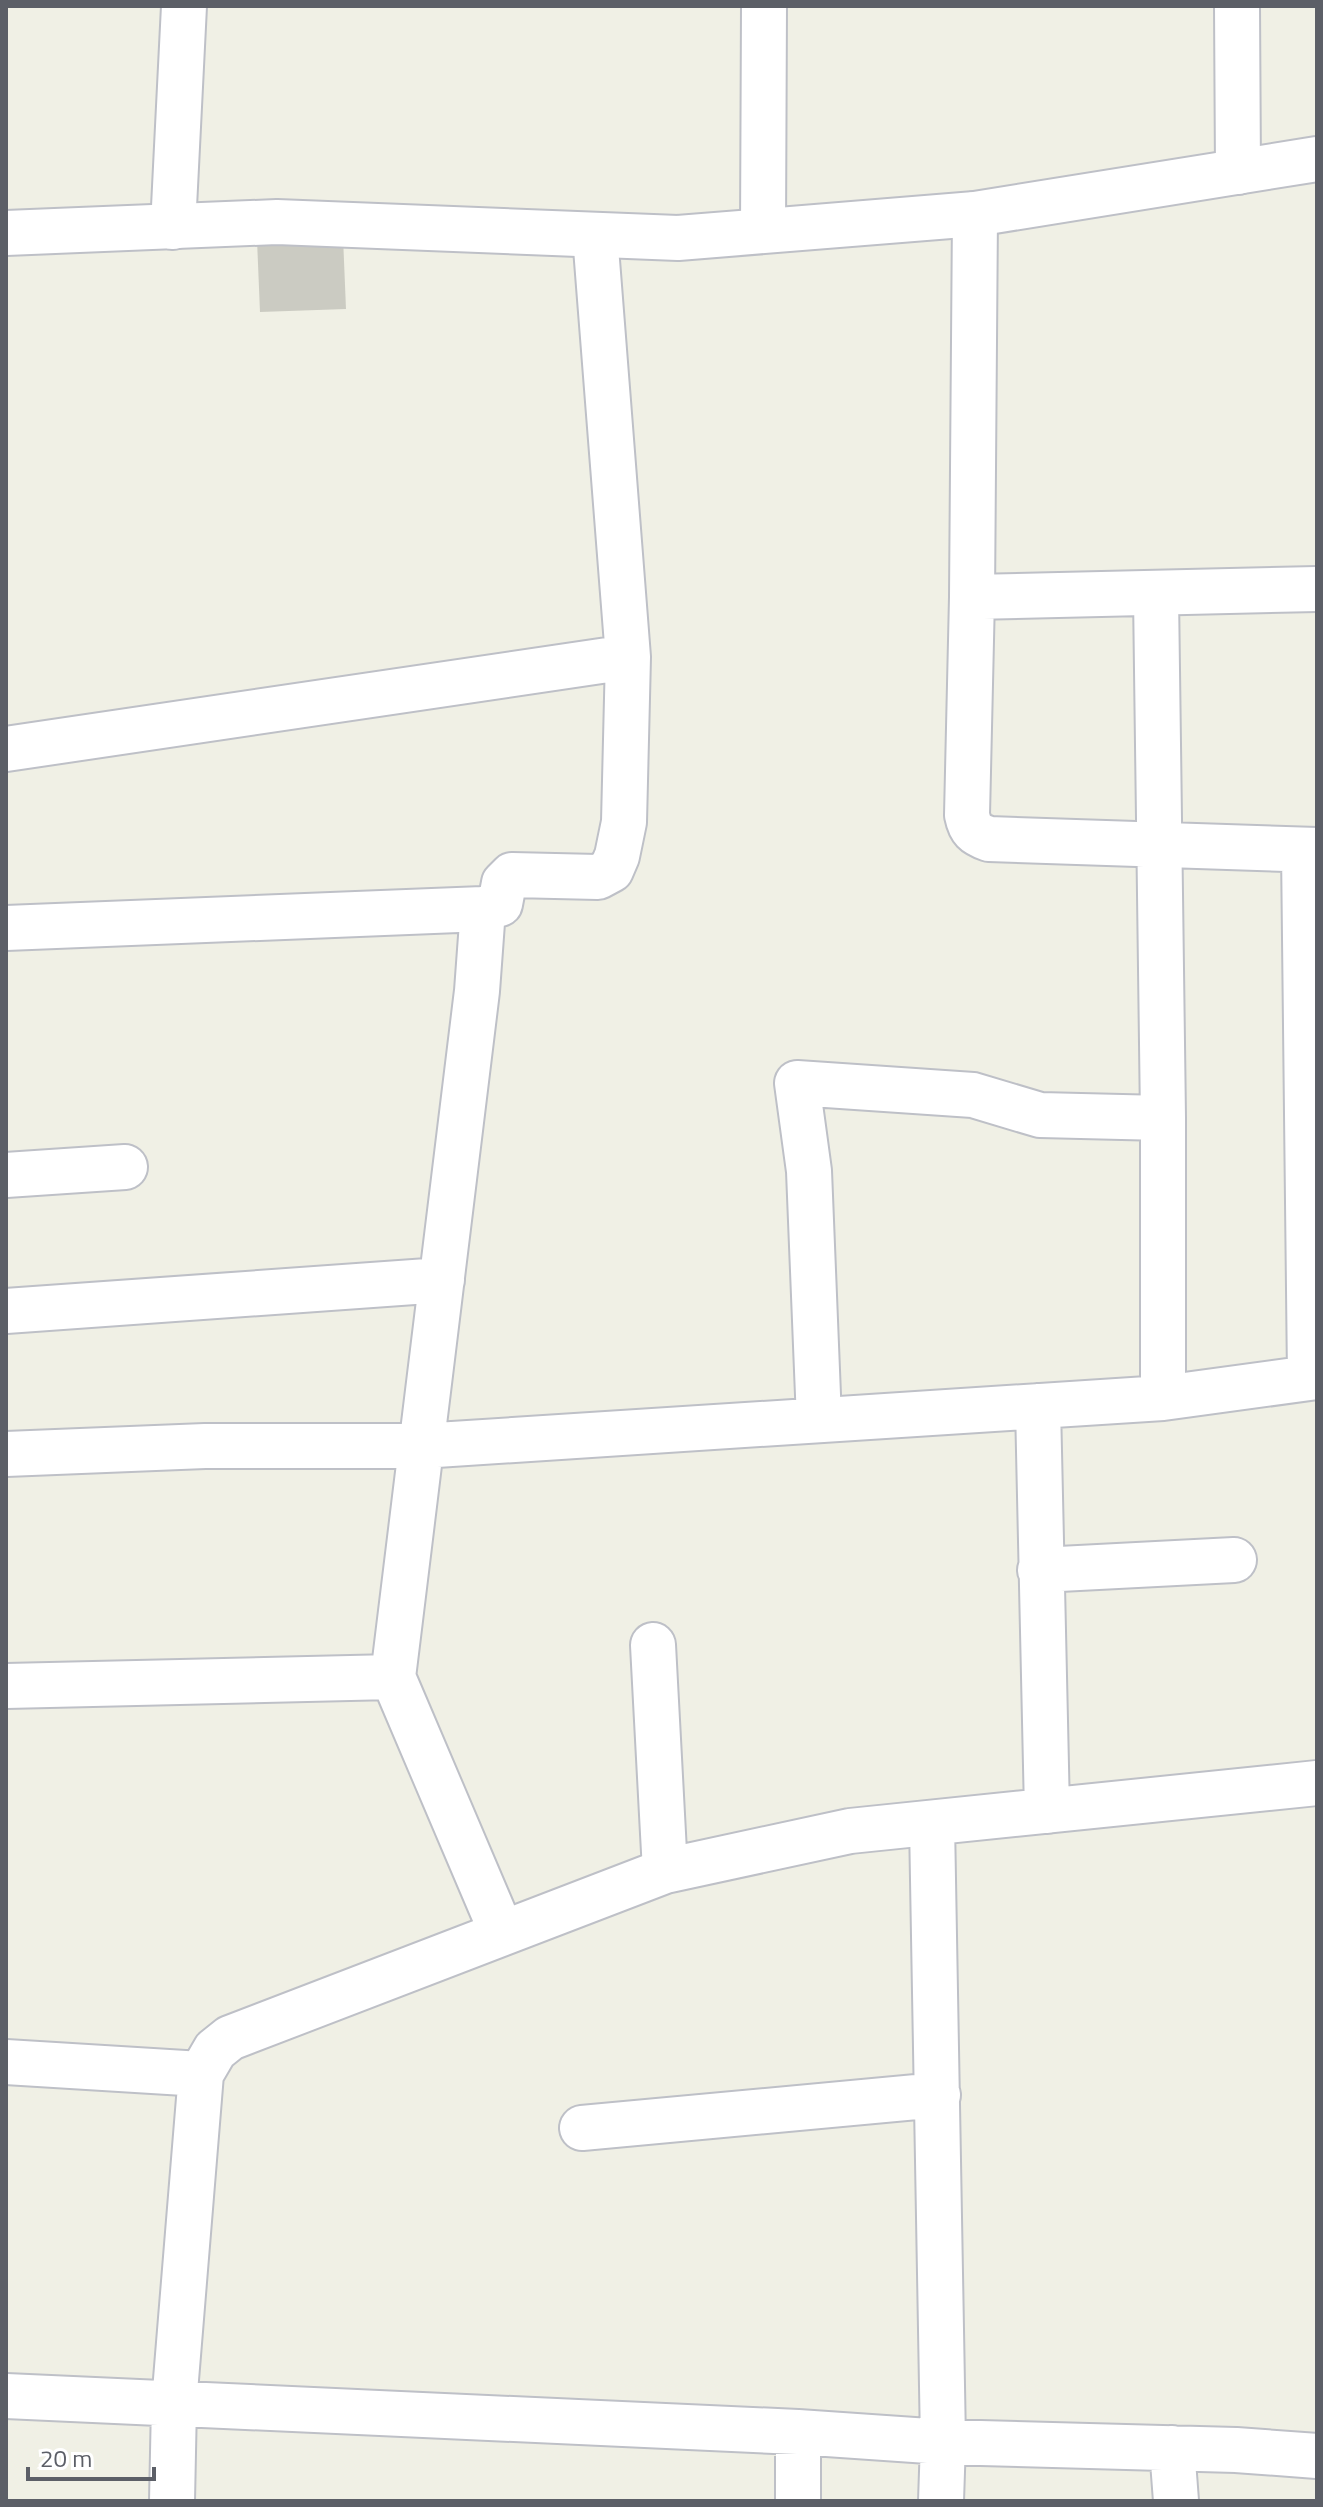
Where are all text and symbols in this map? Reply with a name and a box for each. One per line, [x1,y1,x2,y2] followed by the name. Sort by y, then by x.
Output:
[28,2431,154,2481] scale bar
[40,2440,92,2476] text: 20 m

